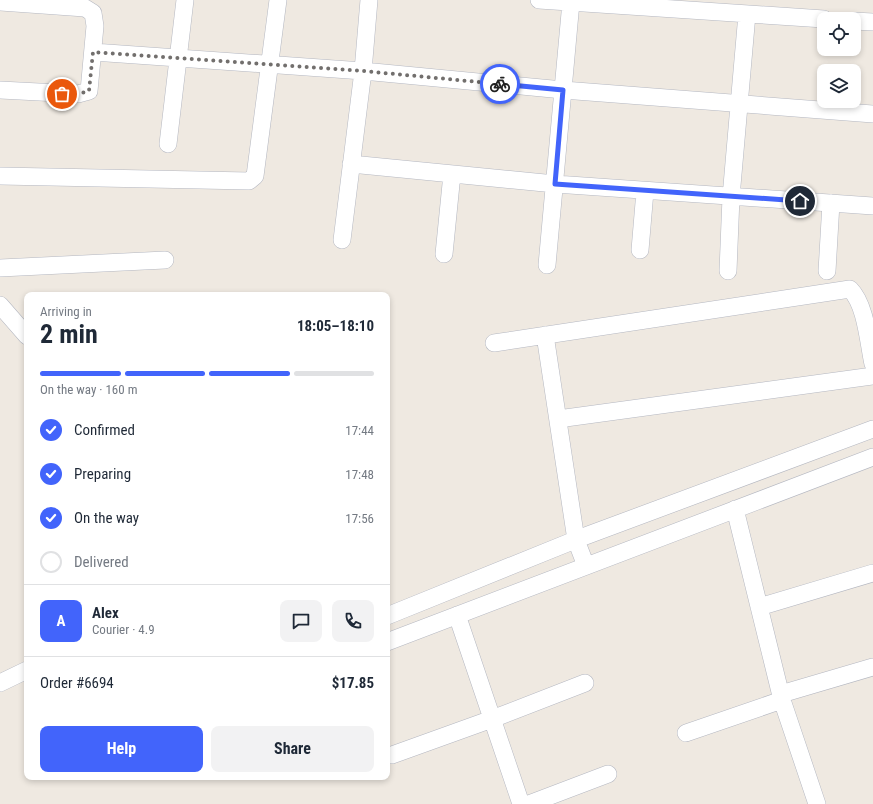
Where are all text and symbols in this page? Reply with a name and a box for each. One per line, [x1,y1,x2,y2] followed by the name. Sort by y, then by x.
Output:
[817,12,861,108] map controls
[817,12,861,56] button: locate
[480,64,520,104] courier
[817,64,861,108] button: layers
[489,73,511,95] icon: bike
[45,77,79,111] pin
[51,83,73,105] icon: bag
[783,184,817,218] pin
[789,190,811,212] icon: home
[40,304,92,319] text: Arriving in
[297,317,374,335] text: 18:05–18:10
[40,319,98,349] text: 2 min
[40,382,137,397] text: On the way · 160 m
[40,419,62,441] icon: check
[74,421,135,439] text: Confirmed
[345,423,374,438] text: 17:44
[40,463,62,485] icon: check
[74,465,131,483] text: Preparing
[345,467,374,482] text: 17:48
[40,507,62,529] icon: check
[74,509,139,527] text: On the way
[345,511,374,526] text: 17:56
[74,553,129,571] text: Delivered
[280,600,322,642] button: chat
[332,600,374,642] button: phone
[92,604,119,622] text: Alex
[57,612,65,630] text: A
[92,622,155,637] text: Courier · 4.9
[40,674,114,692] text: Order #6694
[332,674,374,692] text: $17.85
[40,726,203,772] button: Help
[211,726,374,772] button: Share

